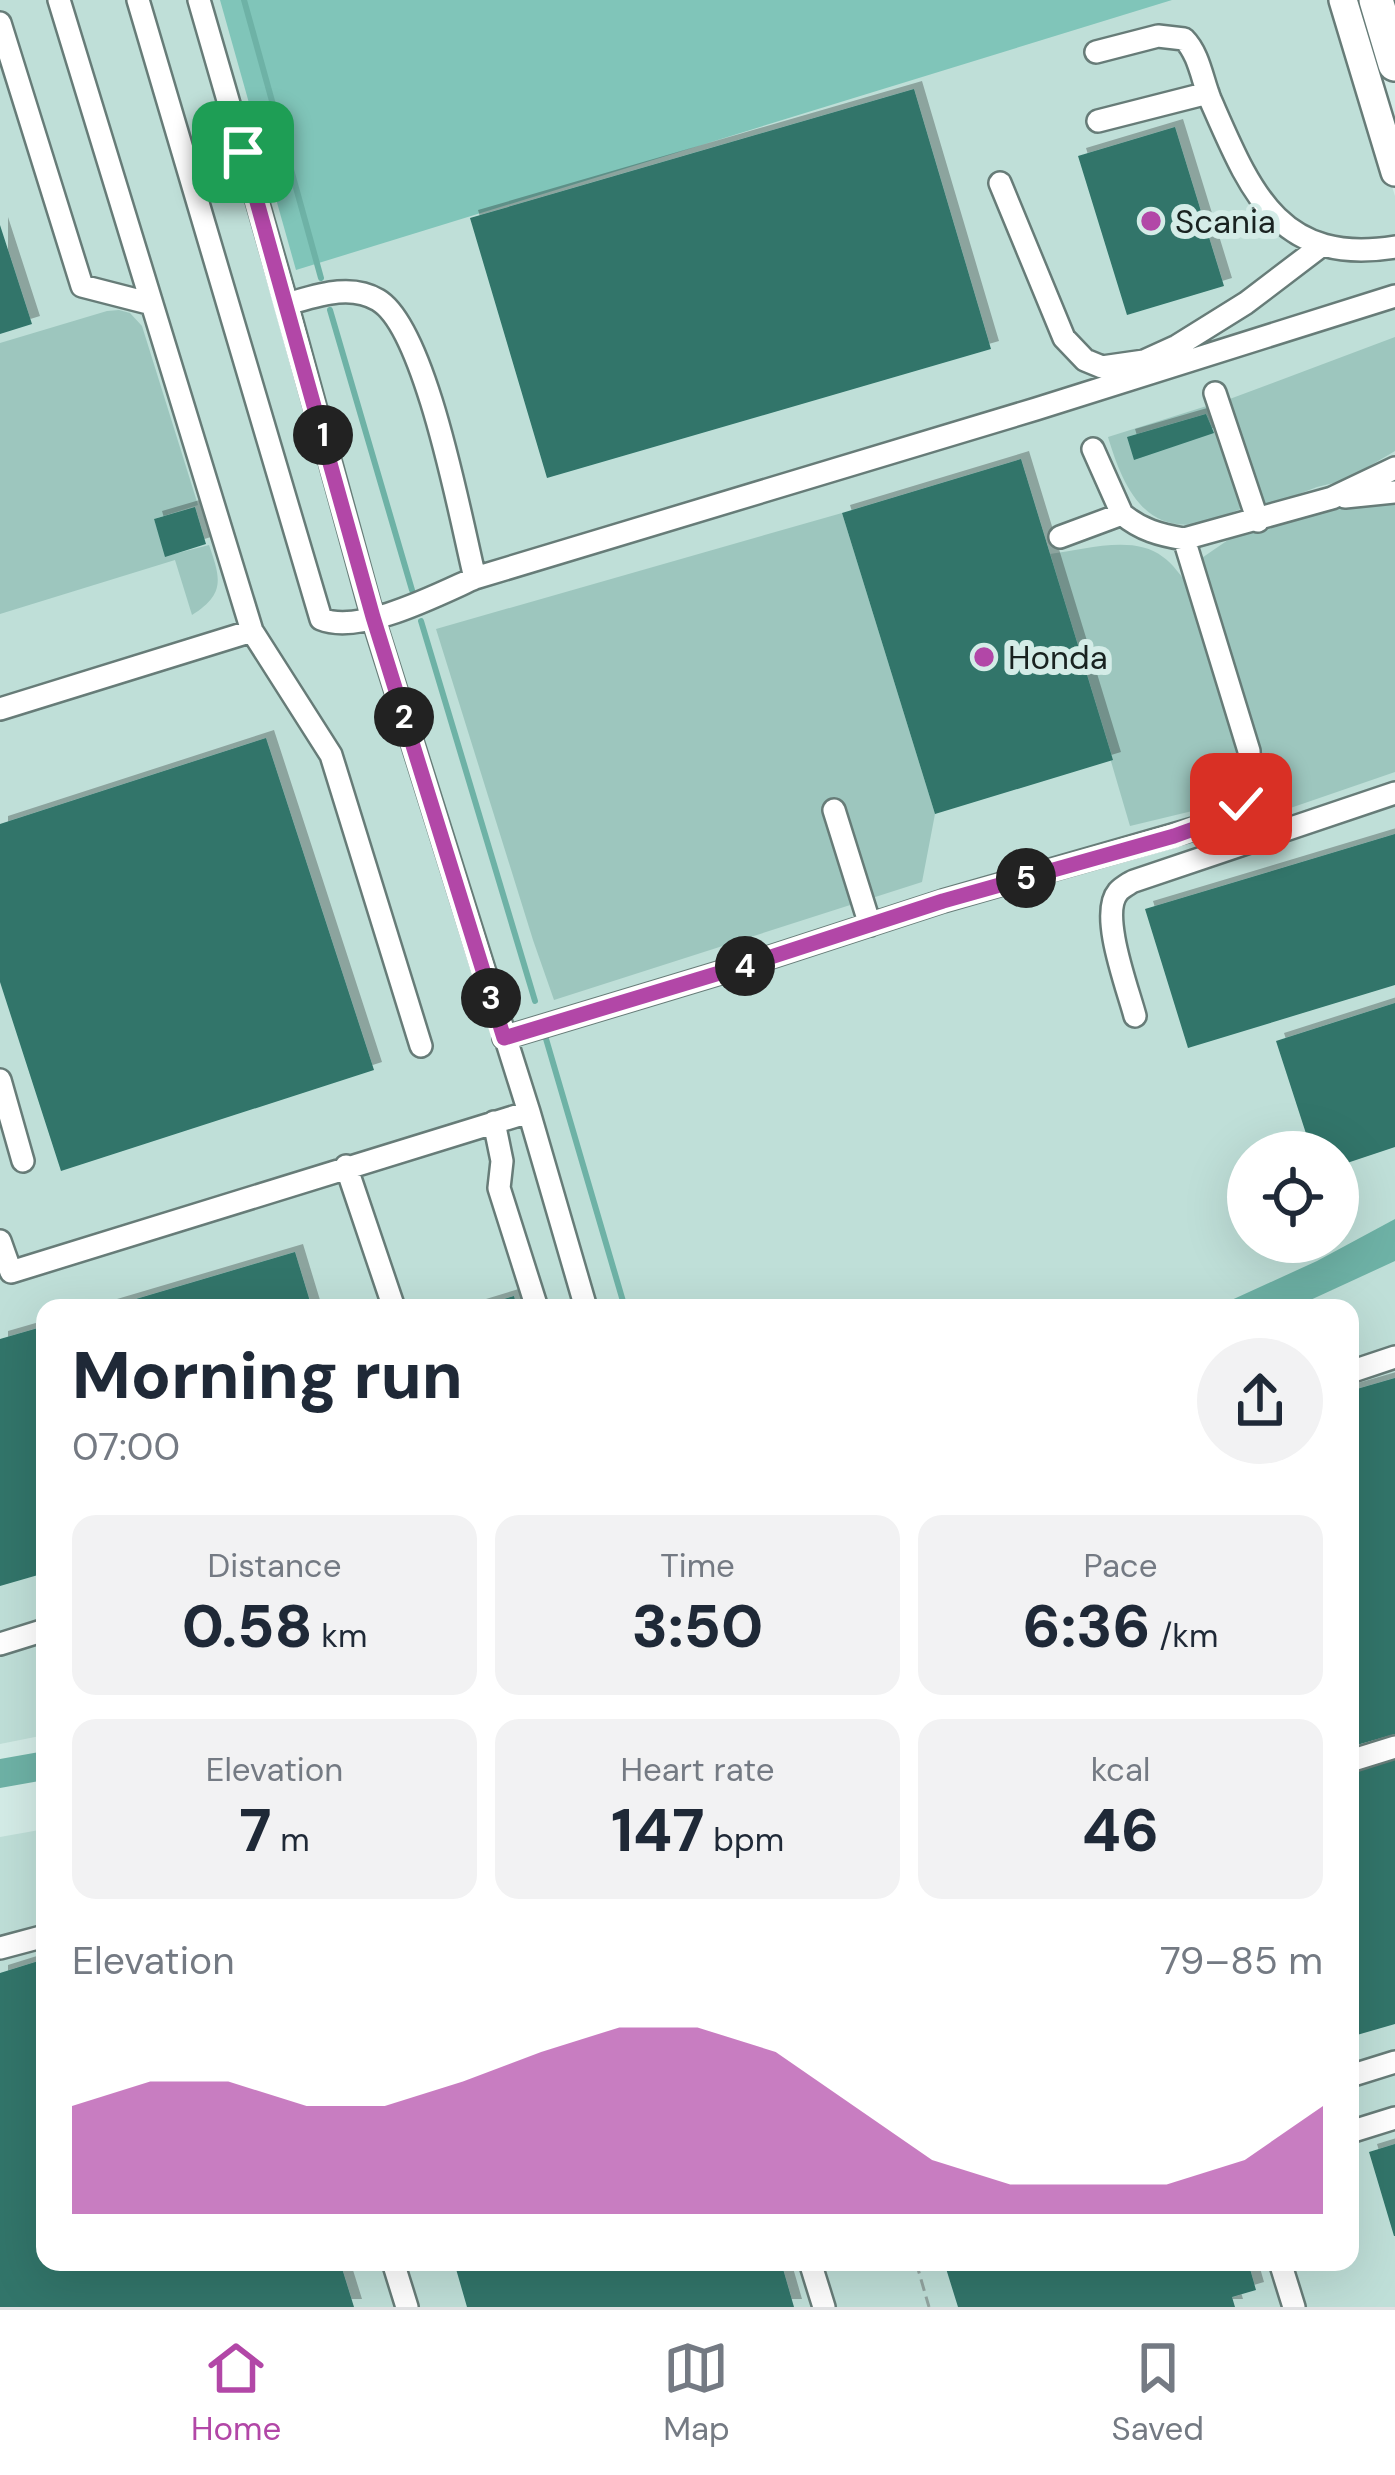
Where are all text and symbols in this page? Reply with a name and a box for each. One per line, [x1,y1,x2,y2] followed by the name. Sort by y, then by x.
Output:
[192,101,294,203] pin
[210,119,276,185] icon: arrive
[1175,200,1276,243] place label: Scania
[1138,208,1164,234] marker: Scania
[293,405,353,465] pin: 1
[317,413,329,456] text: 1
[1008,636,1108,679] place label: Honda
[971,644,997,670] marker: Honda
[374,687,434,747] pin: 2
[394,695,414,738] text: 2
[1190,753,1292,855] pin
[1208,771,1274,837] icon: check
[996,848,1056,908] pin: 5
[1016,856,1036,899] text: 5
[715,936,775,996] pin: 4
[734,944,756,987] text: 4
[461,968,521,1028] pin: 3
[481,976,501,1019] text: 3
[1227,1131,1359,1263] map controls
[1227,1131,1359,1263] button: locate
[72,1333,463,1418] text: Morning run
[1197,1338,1323,1464] button: share
[72,1421,180,1472] text: 07:00
[208,1544,341,1587] text: Distance
[660,1544,735,1587] text: Time
[1084,1544,1157,1587] text: Pace
[182,1587,313,1666] text: 0.58
[632,1587,763,1666] text: 3:50
[1023,1587,1151,1666] text: 6:36
[313,1614,367,1657] text: km
[1151,1614,1218,1657] text: /km
[206,1748,343,1791] text: Elevation
[620,1748,775,1791] text: Heart rate
[1091,1748,1150,1791] text: kcal
[239,1791,272,1870] text: 7
[611,1791,705,1870] text: 147
[1082,1791,1159,1870] text: 46
[272,1818,310,1861] text: m
[705,1818,784,1861] text: bpm
[72,1935,235,1986] text: Elevation
[1160,1935,1323,1986] text: 79–85 m
[191,2335,281,2450] tab: Home
[663,2335,730,2450] tab: Map
[1112,2335,1204,2450] tab: Saved

